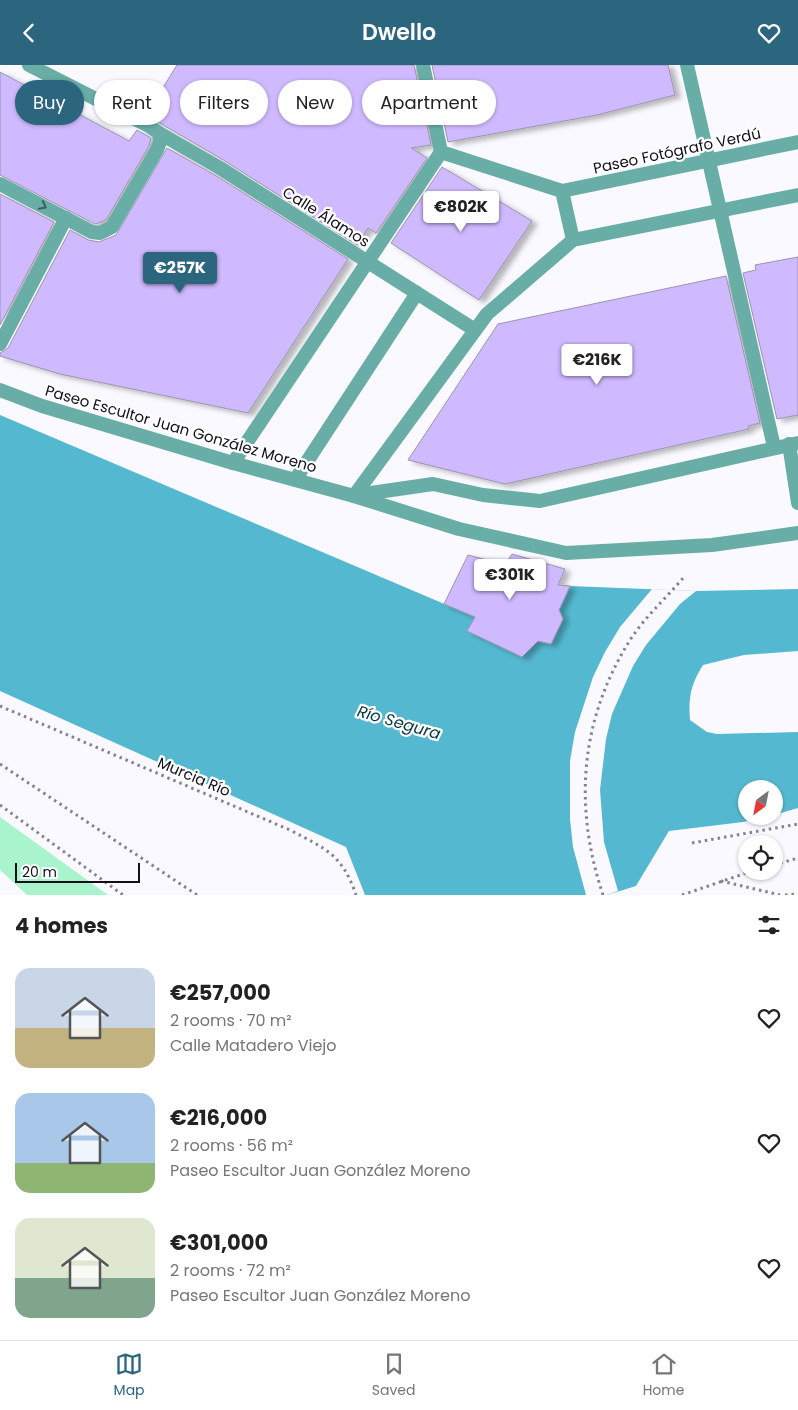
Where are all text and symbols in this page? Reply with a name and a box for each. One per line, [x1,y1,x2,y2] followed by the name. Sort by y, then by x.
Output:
[362,17,436,48] text: Dwello
[15,19,43,47] icon: back
[755,19,783,47] icon: heart
[15,80,84,125] chip: Buy
[94,80,170,125] chip: Rent
[180,80,268,125] chip: Filters
[278,80,352,125] chip: New
[362,80,496,125] chip: Apartment
[591,122,763,179] street label: Paseo Fotógrafo Verdú
[279,181,374,252] street label: Calle Álamos
[426,191,496,233] pin: €802K
[434,195,488,218] text: €802K
[38,200,47,210] one-way arrow
[145,251,215,294] pin: €257K
[154,256,206,279] text: €257K
[562,343,632,386] pin: €216K
[572,348,622,371] text: €216K
[43,380,319,477] street label: Paseo Escultor Juan González Moreno
[475,559,545,601] pin: €301K
[485,563,535,586] text: €301K
[354,700,443,745] water label: Río Segura
[154,752,234,801] street label: Murcia Río
[738,780,782,825] north arrow
[738,780,783,880] map controls
[738,835,783,880] button: locate
[15,860,140,883] scale bar
[22,862,57,882] text: 20 m
[15,911,108,940] text: 4 homes
[755,911,783,939] icon: filters
[170,978,271,1007] text: €257,000
[55,988,115,1048] icon: home
[755,1004,783,1032] icon: heart
[170,1009,292,1032] text: 2 rooms · 70 m²
[170,1034,337,1057] text: Calle Matadero Viejo
[170,1103,267,1132] text: €216,000
[55,1113,115,1173] icon: home
[755,1129,783,1157] icon: heart
[170,1134,293,1157] text: 2 rooms · 56 m²
[170,1159,470,1182] text: Paseo Escultor Juan González Moreno
[170,1228,268,1257] text: €301,000
[55,1238,115,1298] icon: home
[755,1254,783,1282] icon: heart
[170,1259,291,1282] text: 2 rooms · 72 m²
[170,1284,470,1307] text: Paseo Escultor Juan González Moreno
[114,1350,145,1401] tab: Map
[372,1350,415,1401] tab: Saved
[643,1350,684,1401] tab: Home

